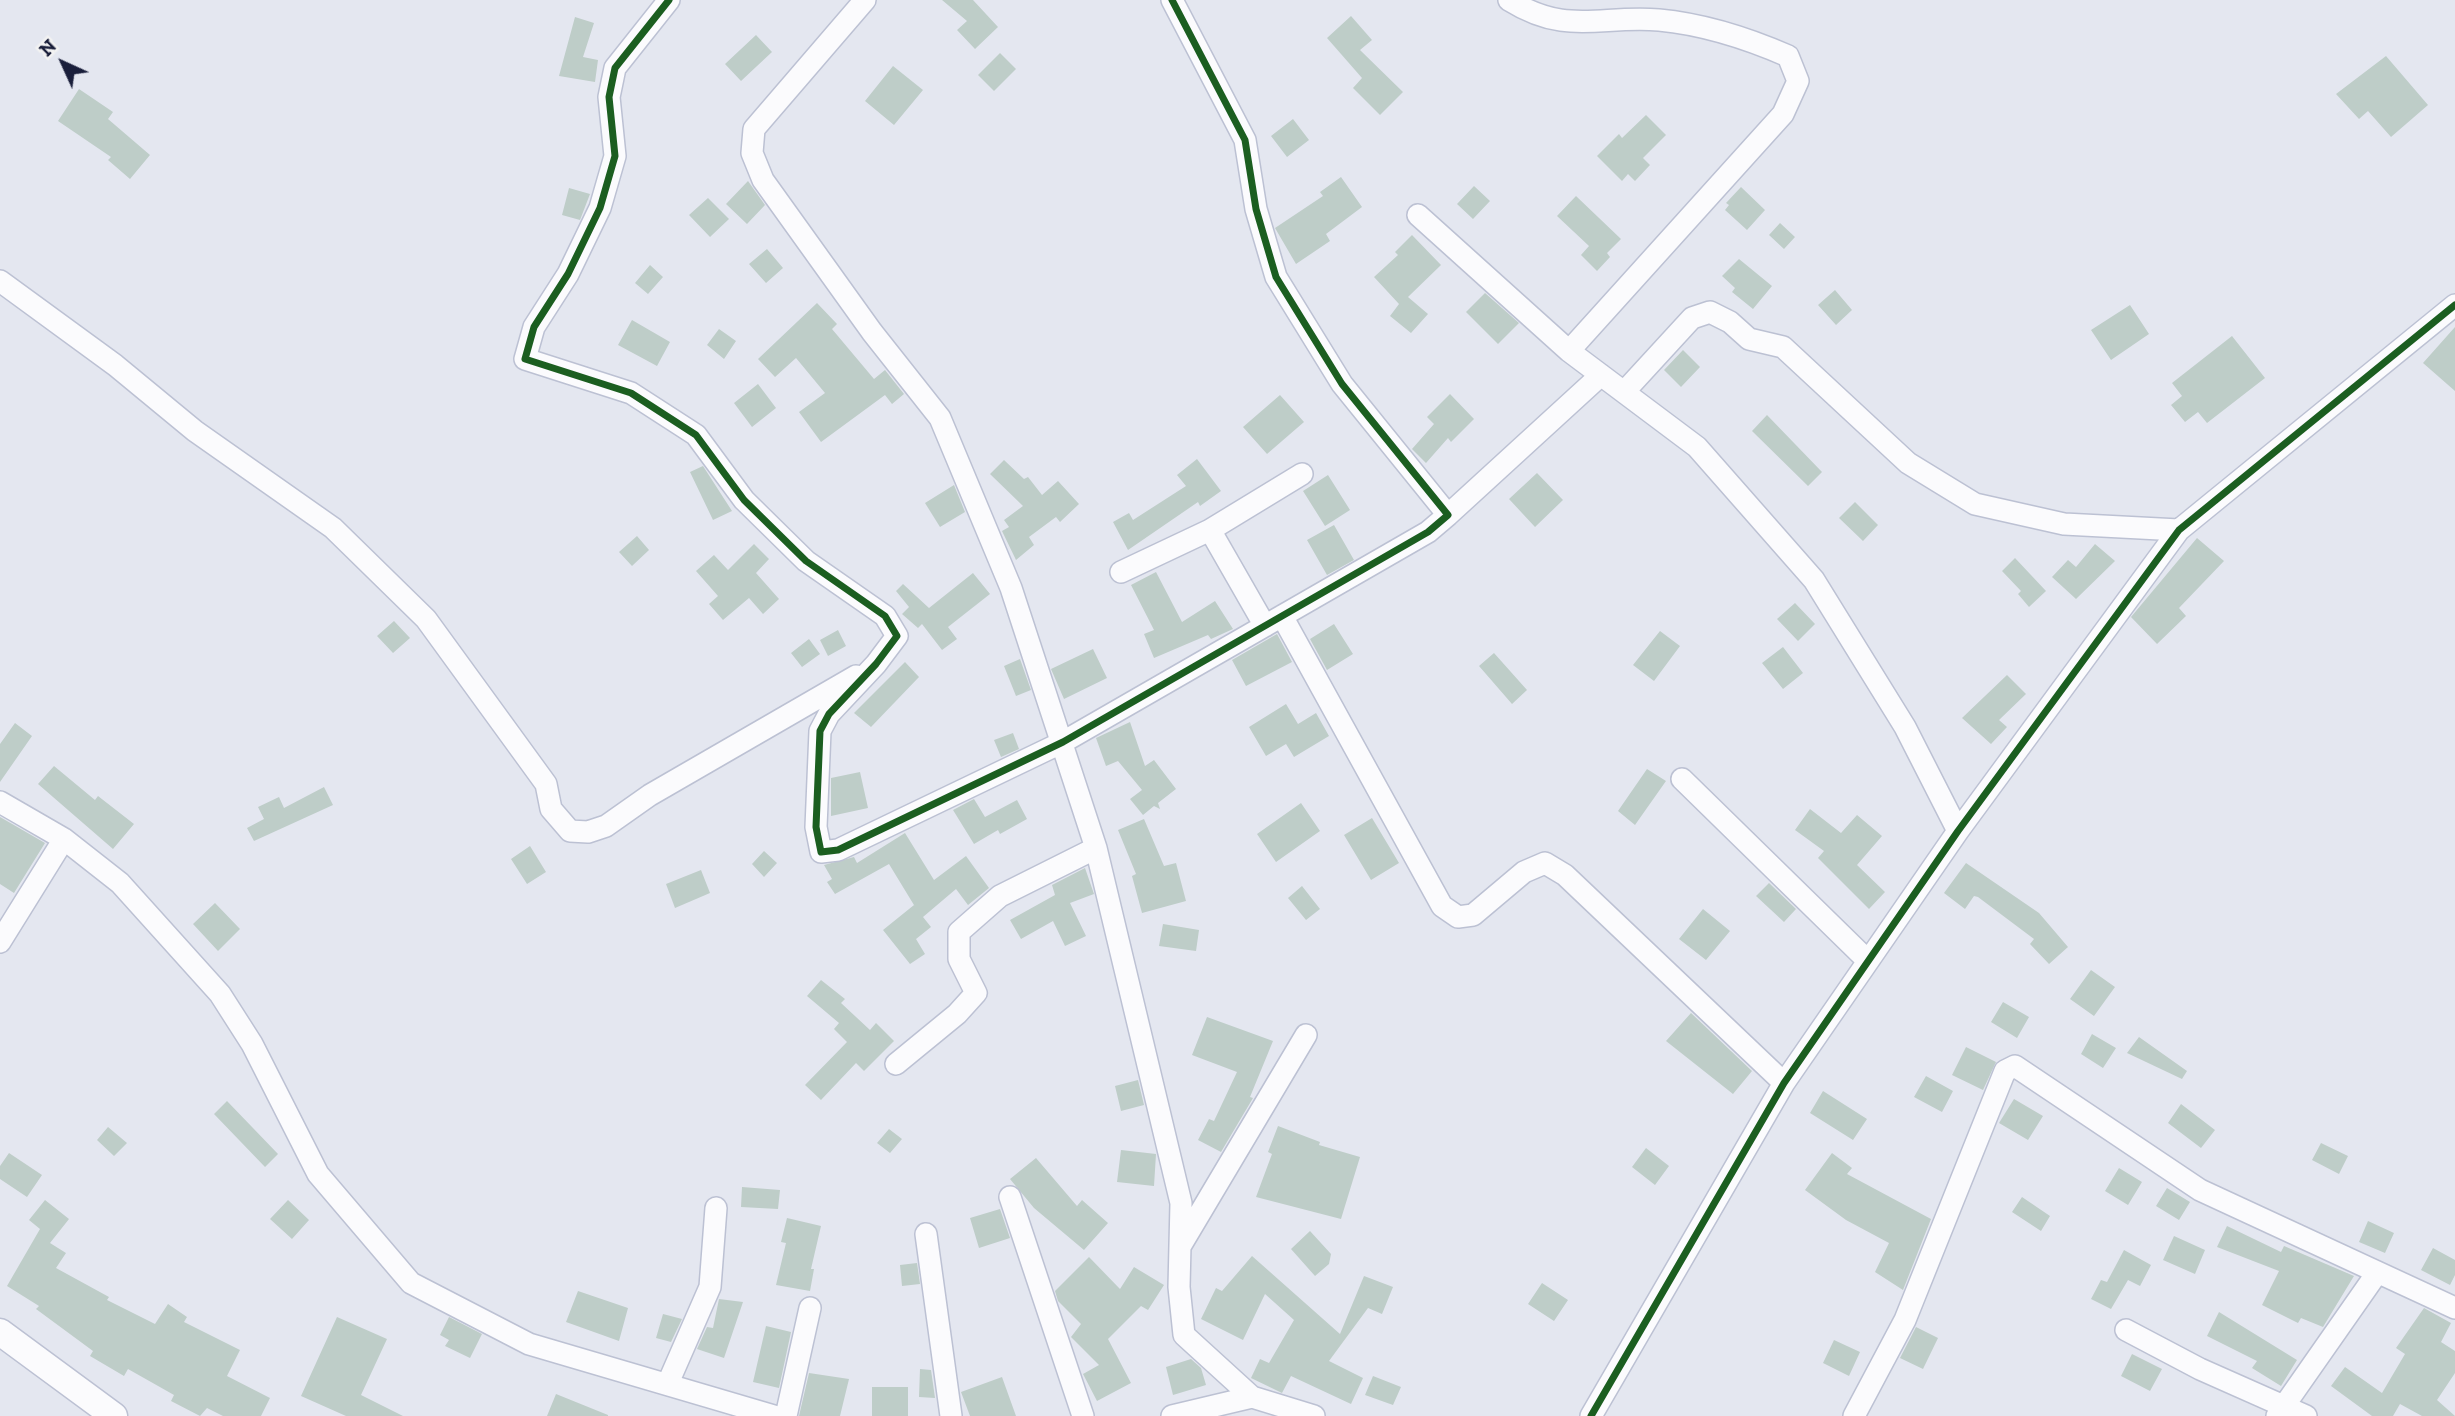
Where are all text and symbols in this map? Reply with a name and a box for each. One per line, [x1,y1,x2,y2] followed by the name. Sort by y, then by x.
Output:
[28,28,98,98] north arrow
[35,35,61,61] text: N

